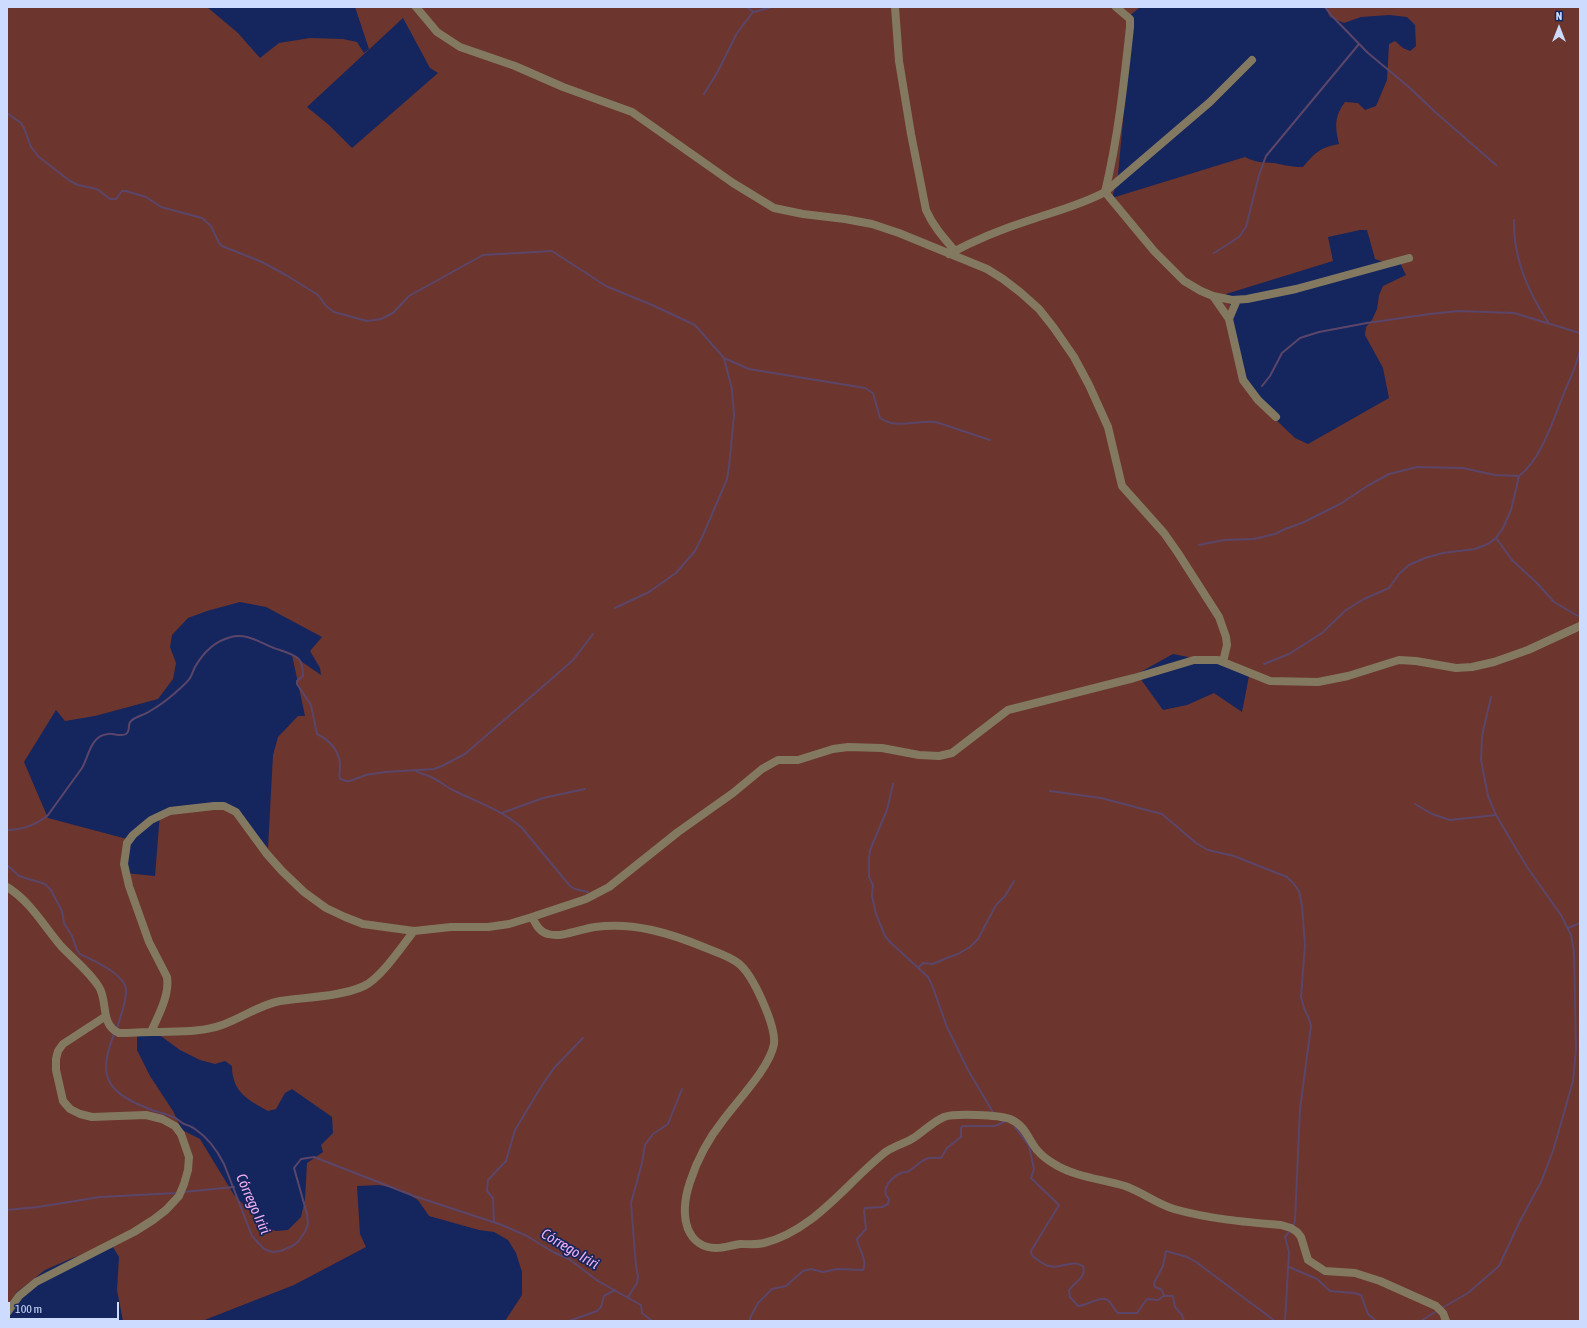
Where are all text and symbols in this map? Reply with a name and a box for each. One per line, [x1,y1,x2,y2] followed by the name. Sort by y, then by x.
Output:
[1539,8,1579,48] north arrow
[1556,10,1562,22] text: N
[232,1171,274,1237] water label: Córrego Iriri
[538,1225,602,1273] water label: Córrego Iriri
[10,1294,121,1320] scale bar
[15,1302,42,1316] text: 100 m

